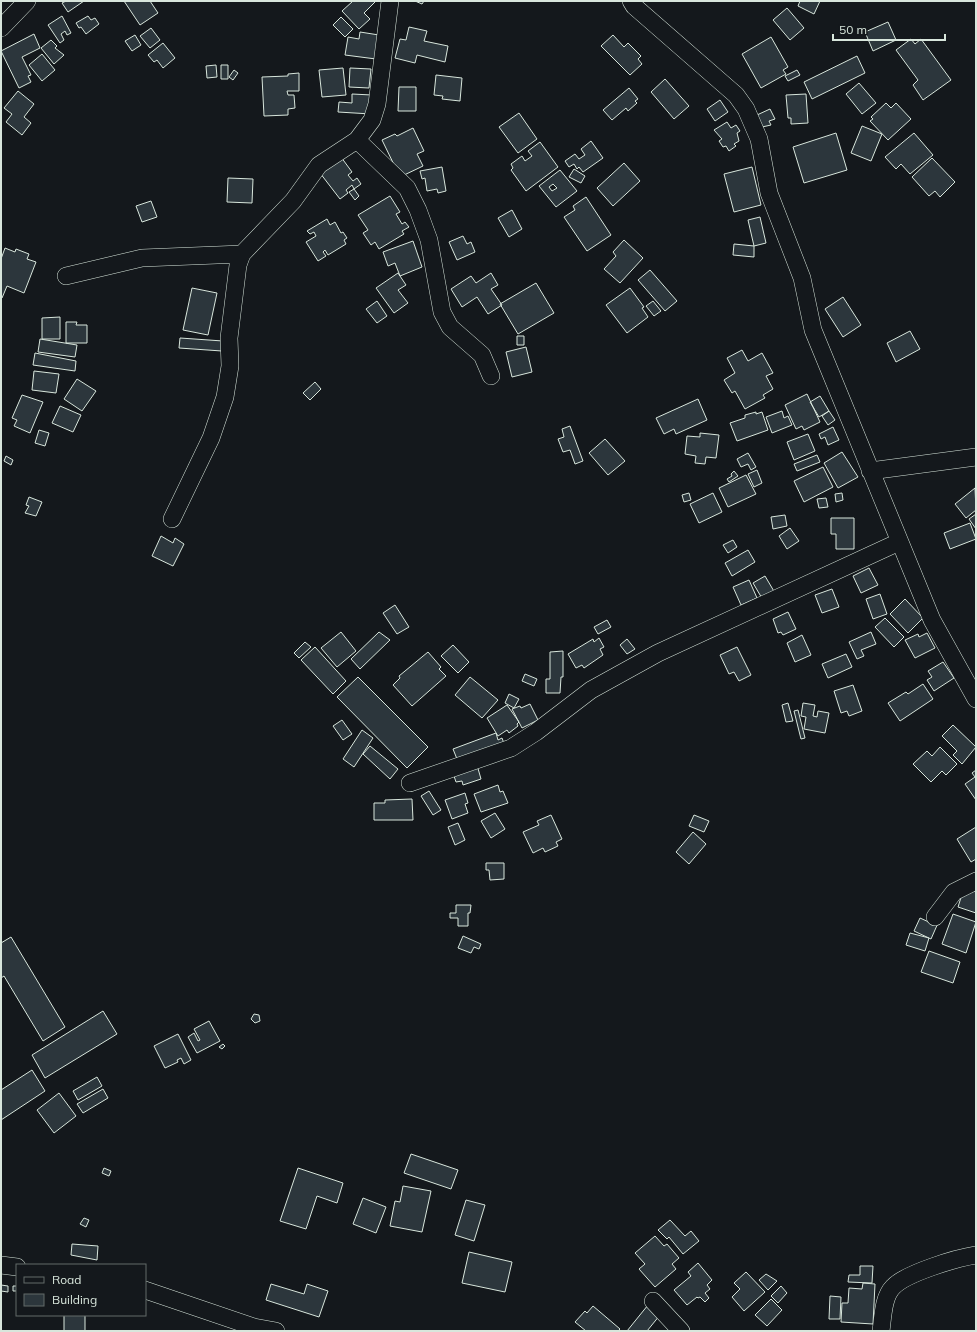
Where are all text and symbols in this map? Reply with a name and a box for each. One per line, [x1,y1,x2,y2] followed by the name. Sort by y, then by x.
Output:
[833,16,945,42] scale bar
[839,22,867,37] text: 50 m
[16,1264,146,1316] legend
[52,1272,81,1287] text: Road
[52,1292,97,1307] text: Building

